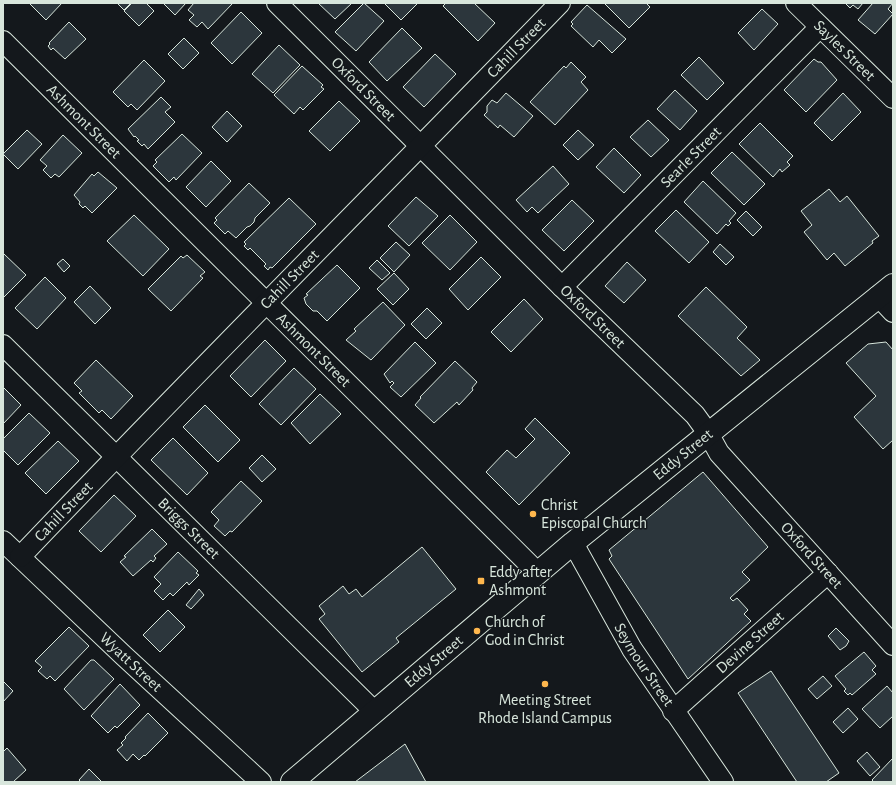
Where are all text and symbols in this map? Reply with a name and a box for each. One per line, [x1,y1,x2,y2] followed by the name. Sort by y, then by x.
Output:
[484,15,549,81] street label: Cahill Street
[811,17,878,84] street label: Sayles Street
[328,54,399,124] street label: Oxford Street
[44,81,124,161] street label: Ashmont Street
[657,124,724,191] street label: Searle Street
[257,247,322,312] street label: Cahill Street
[557,282,628,351] street label: Oxford Street
[273,310,354,390] street label: Ashmont Street
[650,426,716,483] street label: Eddy Street
[31,478,96,545] street label: Cahill Street
[155,495,223,562] street label: Briggs Street
[541,497,647,531] place label: Christ Episcopal Church
[528,509,538,519] marker: Christ Episcopal Church
[778,519,846,591] street label: Oxford Street
[489,564,553,598] place label: Eddy after Ashmont
[476,576,486,586] marker: Eddy after Ashmont
[713,608,787,677] street label: Devine Street
[485,614,564,648] place label: Church of God in Christ
[611,621,677,709] street label: Seymour Street
[472,626,482,636] marker: Church of God in Christ
[97,629,165,695] street label: Wyatt Street
[401,632,466,691] street label: Eddy Street
[540,679,550,689] marker: Meeting Street Rhode Island Campus
[478,692,612,726] place label: Meeting Street Rhode Island Campus

